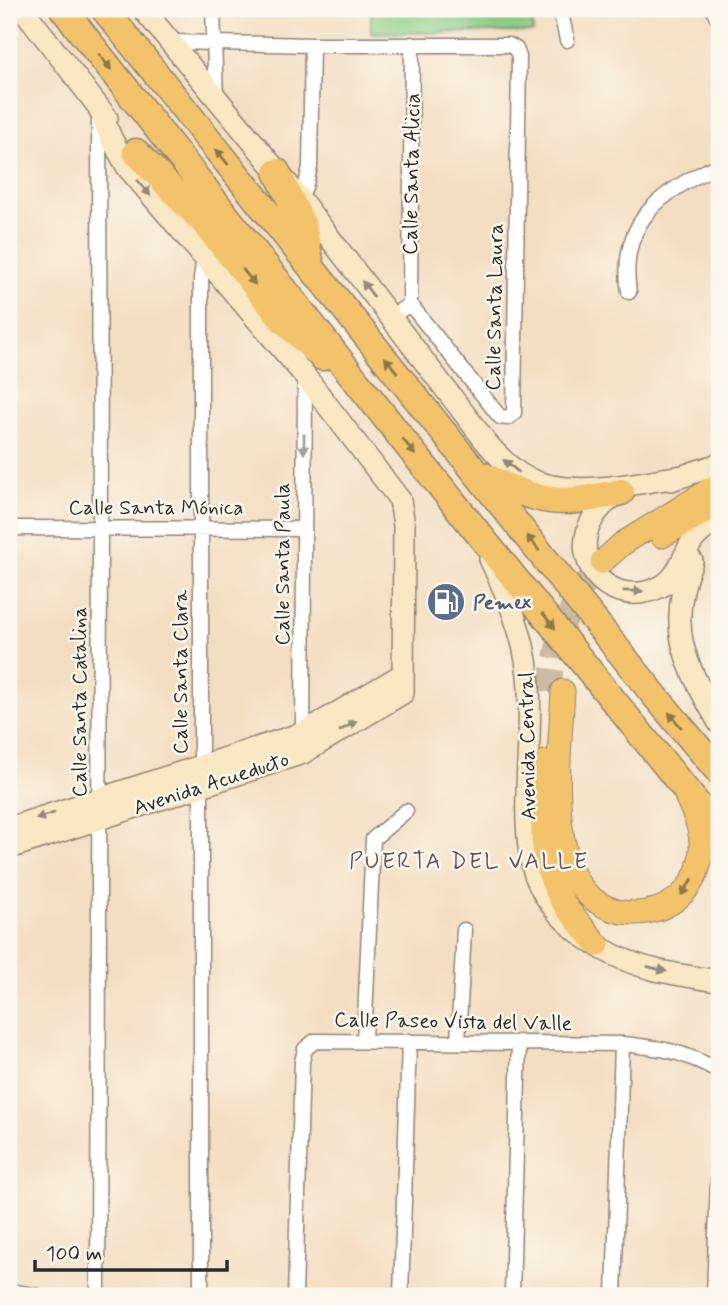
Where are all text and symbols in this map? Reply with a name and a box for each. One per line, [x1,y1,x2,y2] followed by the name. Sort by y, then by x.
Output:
[97,54,112,71] one-way arrow
[397,93,427,255] street label: Calle Santa Alicia
[215,148,230,166] one-way arrow
[137,178,152,196] one-way arrow
[480,223,510,391] street label: Calle Santa Laura
[241,269,256,286] one-way arrow
[360,281,375,299] one-way arrow
[384,356,398,374] one-way arrow
[298,433,310,455] one-way arrow
[401,439,416,456] one-way arrow
[502,458,520,473] one-way arrow
[269,483,297,645] street label: Calle Santa Paula
[68,494,244,522] street label: Calle Santa Mónica
[525,534,540,552] one-way arrow
[425,581,467,623] fuel station icon: Pemex
[622,585,644,597] one-way arrow
[167,589,195,754] street label: Calle Santa Clara
[473,589,532,617] place label: Pemex
[66,607,94,797] street label: Calle Santa Catalina
[542,611,557,629] one-way arrow
[513,672,543,820] street label: Avenida Central
[667,711,683,729] one-way arrow
[339,719,358,732] one-way arrow
[130,746,293,822] street label: Avenida Acueducto
[35,811,56,822] one-way arrow
[349,847,589,877] district label: PUERTA DEL VALLE
[681,878,695,896] one-way arrow
[646,964,668,975] one-way arrow
[334,1006,572,1038] street label: Calle Paseo Vista del Valle
[35,1228,228,1272] scale bar
[46,1240,102,1268] text: 100 m

